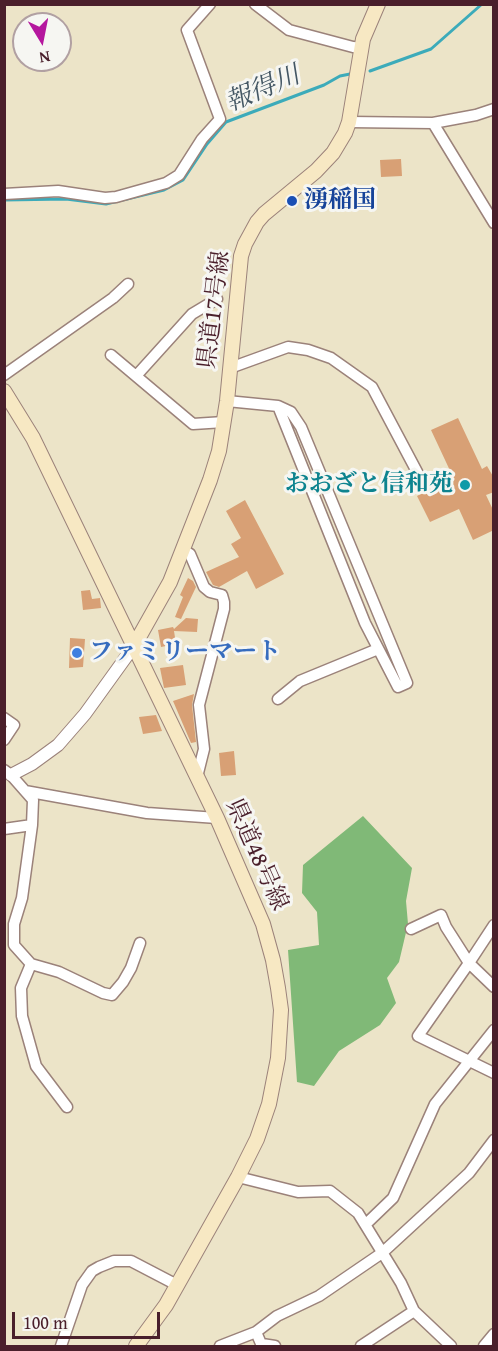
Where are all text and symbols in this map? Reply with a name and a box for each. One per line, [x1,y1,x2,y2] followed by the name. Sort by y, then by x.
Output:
[12,12,72,72] north arrow
[37,45,52,71] text: N
[221,60,305,120] water label: 報得川
[304,187,376,215] place label: 湧稲国
[285,194,299,208] marker: 湧稲国
[193,249,237,371] street label: 県道17号線
[285,471,453,499] place label: おおざと信和苑
[458,478,472,492] marker: おおざと信和苑
[89,639,281,667] place label: ファミリーマート
[70,646,84,660] marker: ファミリーマート
[219,795,293,915] street label: 県道48号線
[15,1300,164,1338] scale bar
[23,1309,68,1336] text: 100 m

